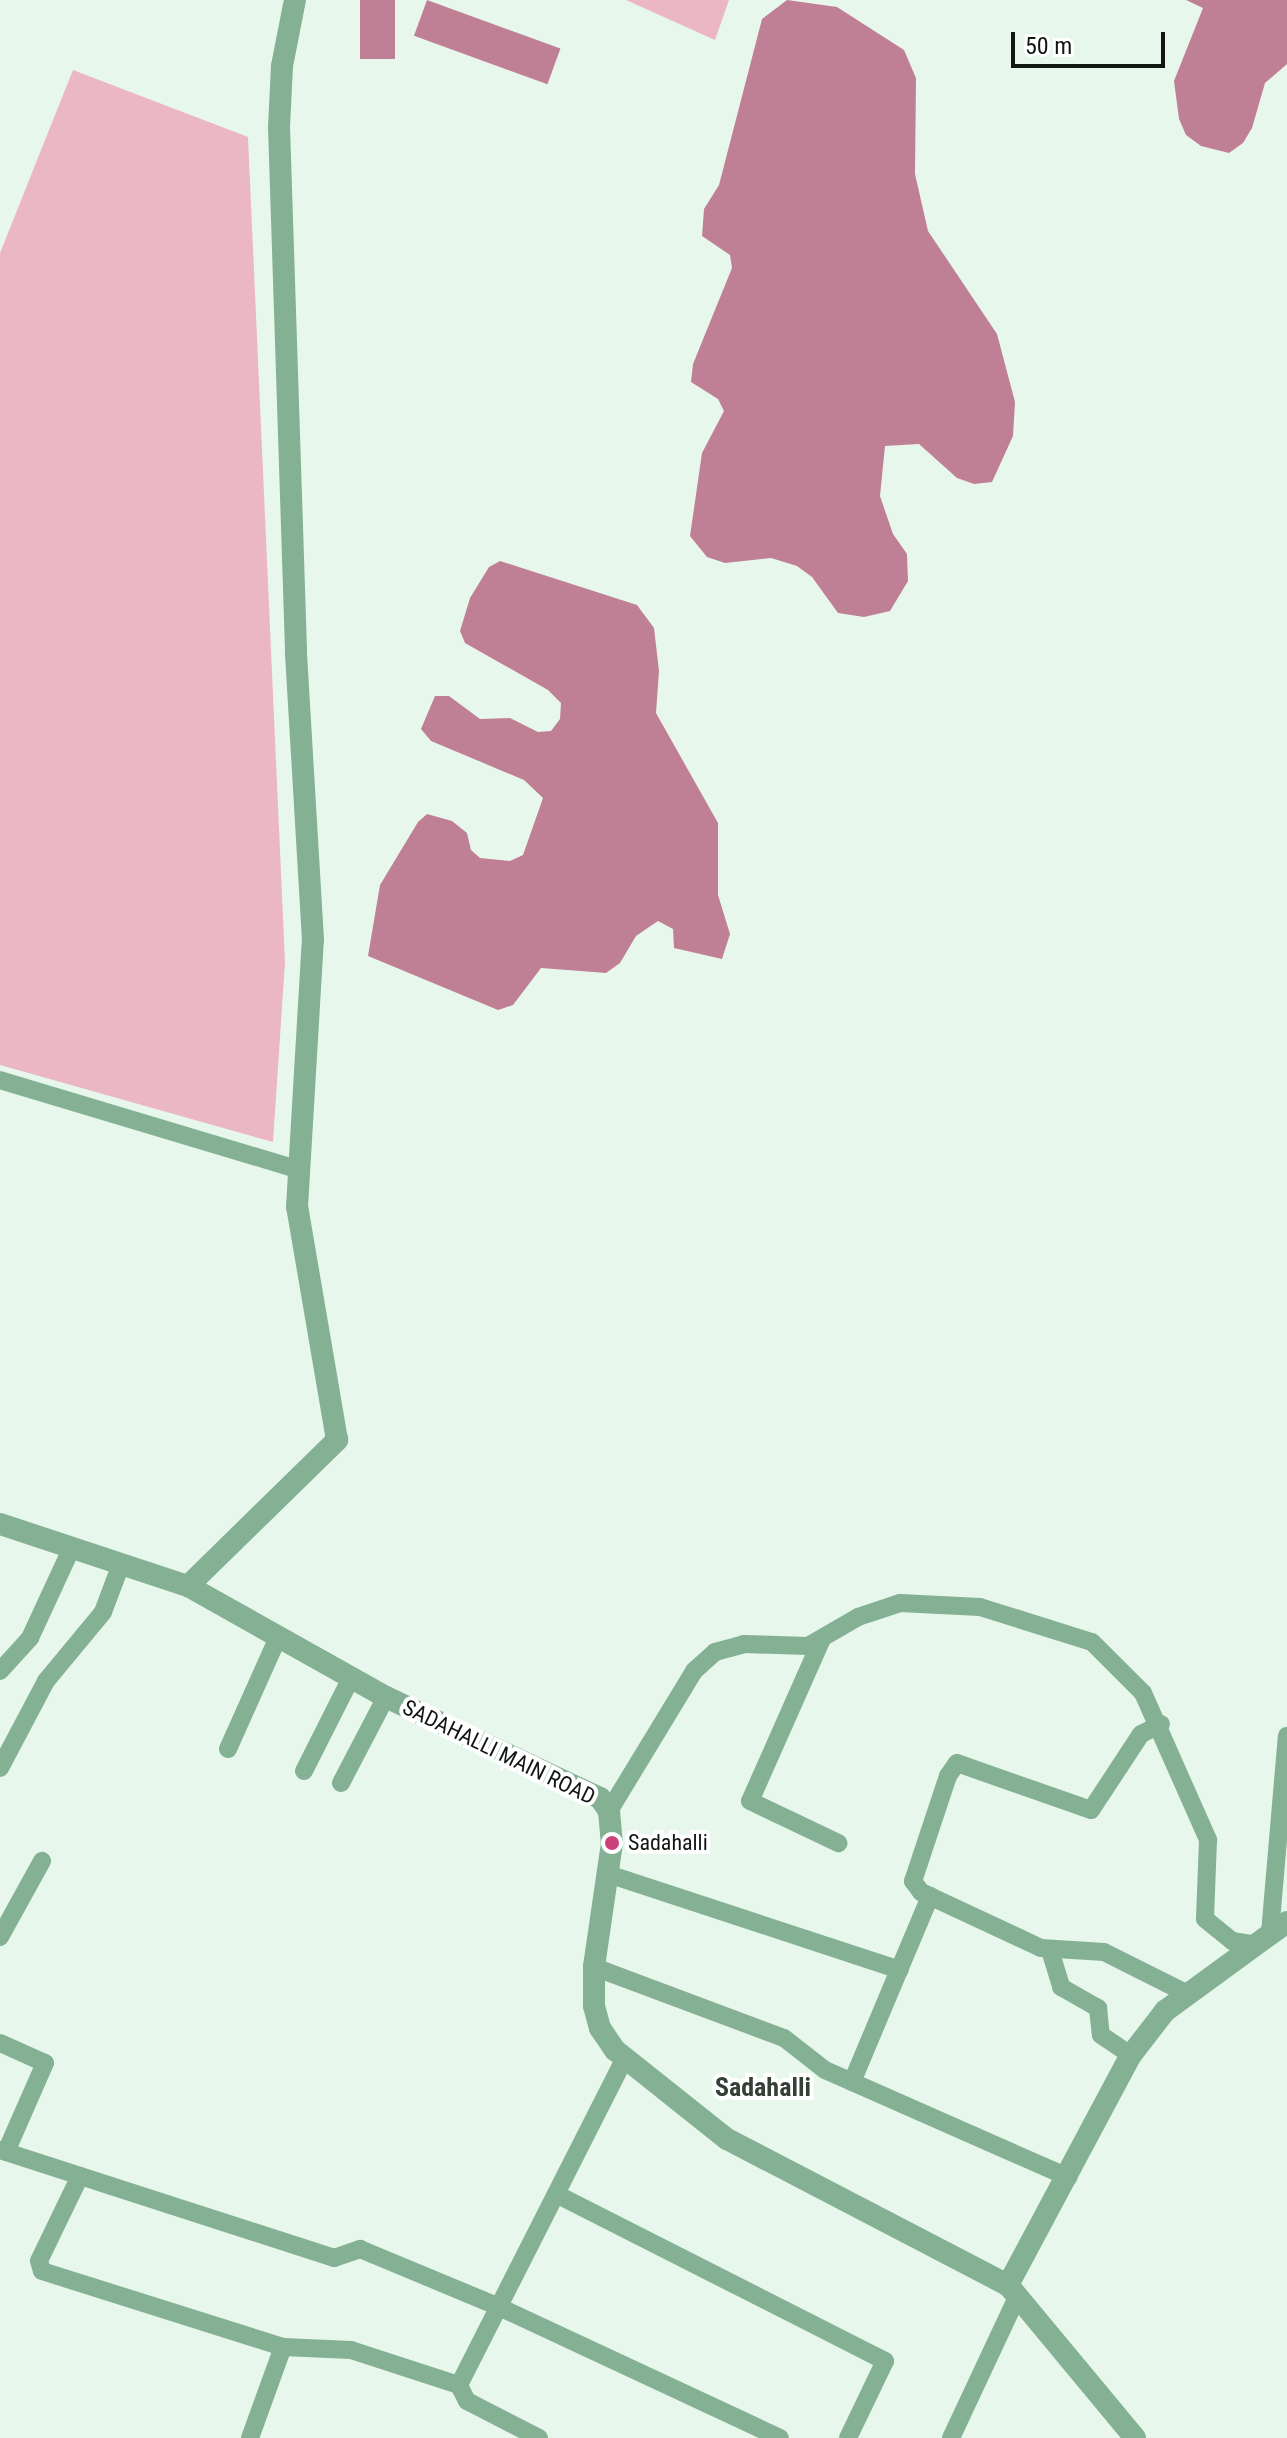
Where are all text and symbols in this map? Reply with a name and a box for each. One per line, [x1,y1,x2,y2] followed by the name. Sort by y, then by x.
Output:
[1015,16,1169,66] scale bar
[1025,32,1072,60] text: 50 m
[399,1694,599,1810] street label: SADAHALLI MAIN ROAD
[628,1830,708,1856] place label: Sadahalli
[603,1834,621,1852] marker: Sadahalli
[715,2072,811,2104] district label: Sadahalli

